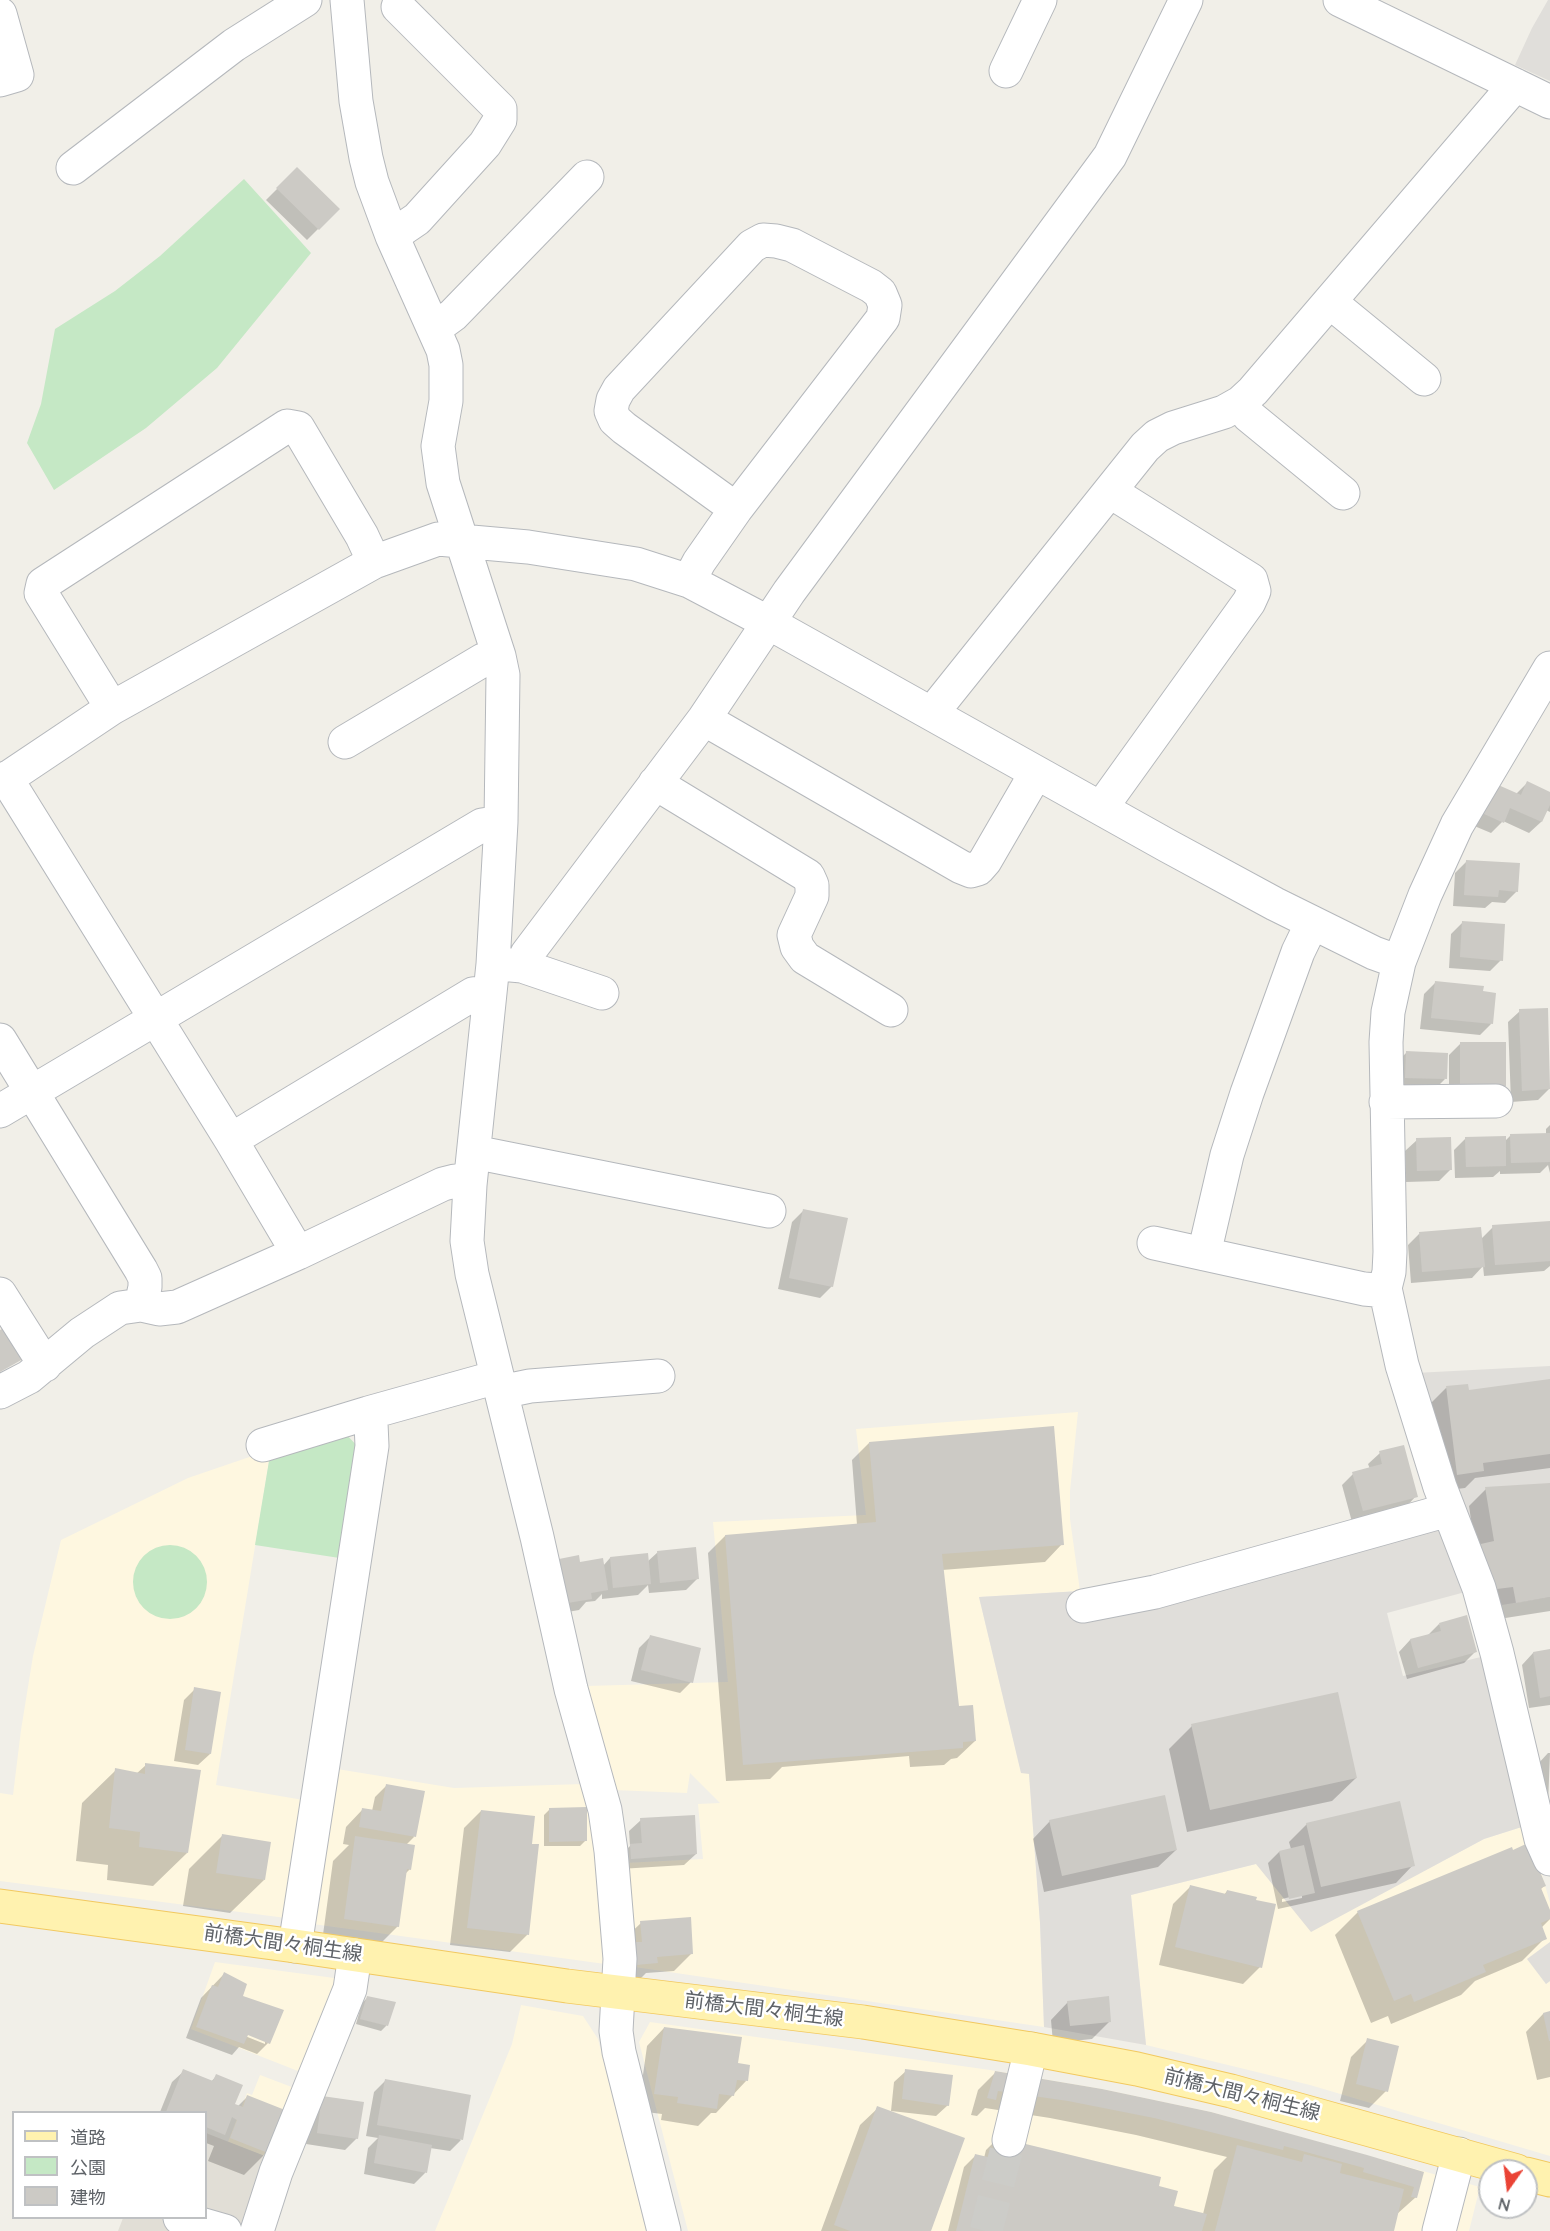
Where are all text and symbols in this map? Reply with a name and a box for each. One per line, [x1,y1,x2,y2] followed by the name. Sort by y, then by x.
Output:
[202,1921,364,1967] street label: 前橋大間々桐生線
[683,1988,845,2032] street label: 前橋大間々桐生線
[1161,2064,1323,2126] street label: 前橋大間々桐生線
[12,2111,207,2219] legend
[70,2126,106,2149] text: 道路
[70,2156,106,2179] text: 公園
[1478,2159,1538,2219] north arrow
[70,2186,106,2209] text: 建物
[1496,2193,1512,2216] text: N

